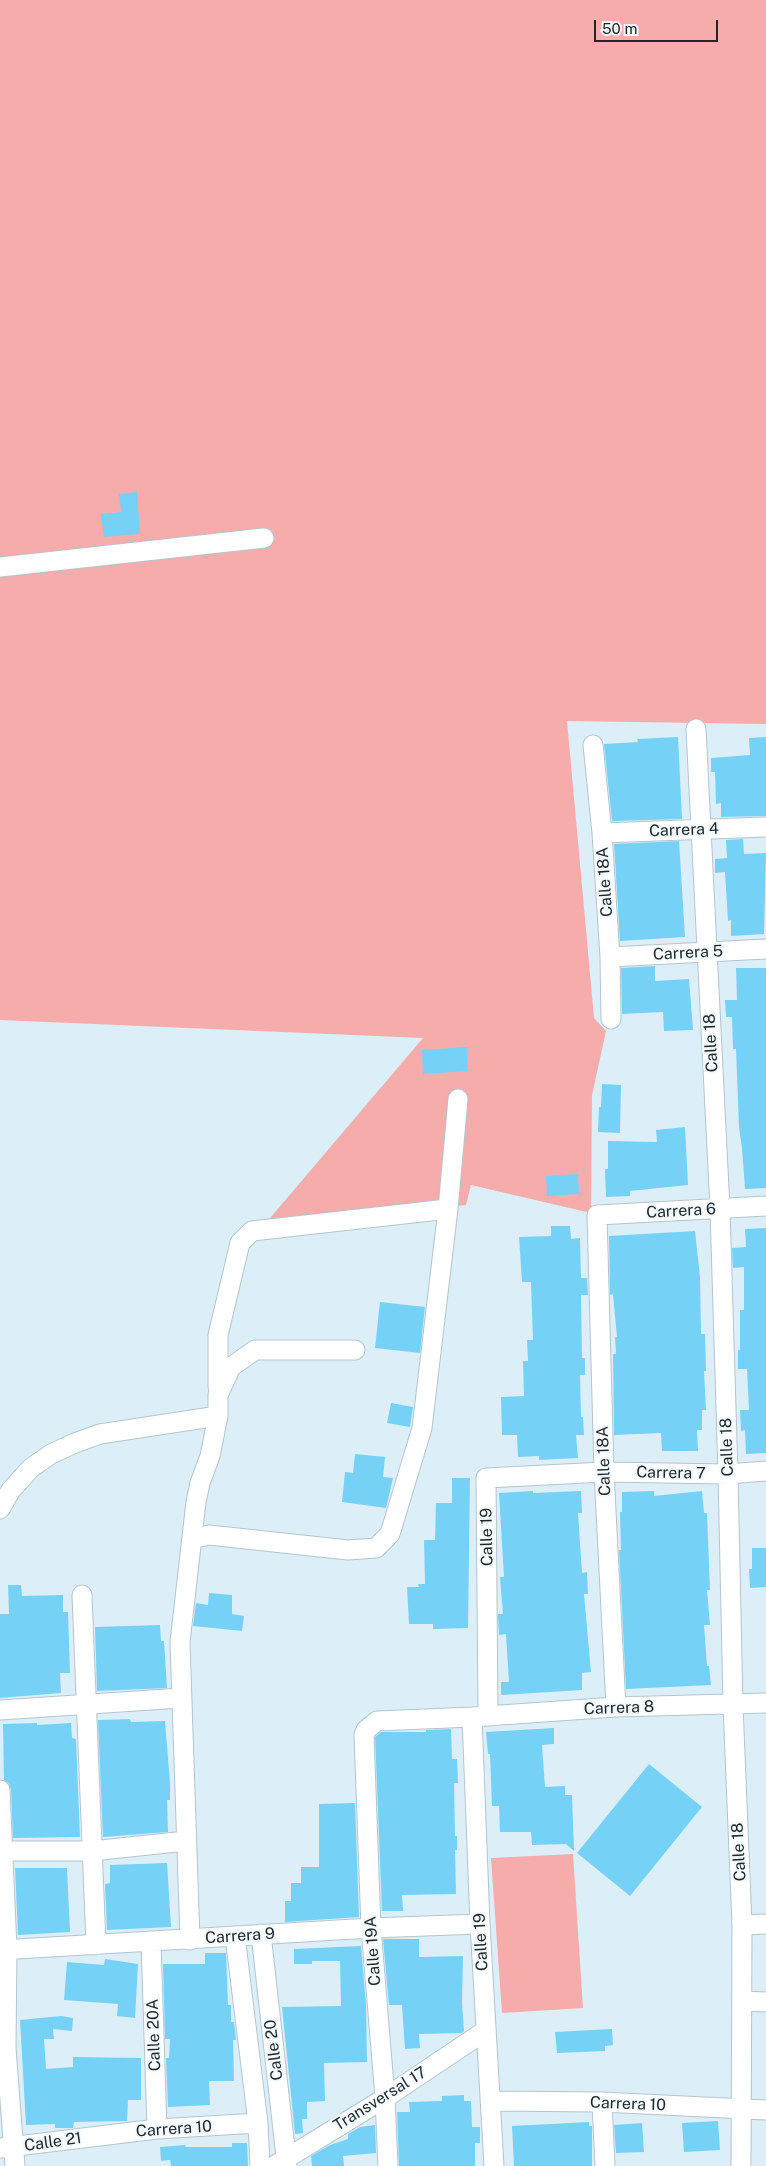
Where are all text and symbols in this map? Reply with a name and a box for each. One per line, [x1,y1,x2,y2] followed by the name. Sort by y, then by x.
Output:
[596,10,720,42] scale bar
[602,20,637,37] text: 50 m
[649,819,719,841] street label: Carrera 4
[593,846,617,918] street label: Calle 18A
[652,942,724,964] street label: Carrera 5
[700,1013,722,1073] street label: Calle 18
[646,1200,716,1222] street label: Carrera 6
[716,1417,738,1477] street label: Calle 18
[593,1426,615,1496] street label: Calle 18A
[636,1463,706,1483] street label: Carrera 7
[477,1508,497,1566] street label: Calle 19
[584,1697,654,1719] street label: Carrera 8
[728,1822,750,1882] street label: Calle 18
[470,1912,492,1972] street label: Calle 19
[361,1916,385,1986] street label: Calle 19A
[204,1924,276,1948] street label: Carrera 9
[143,1998,165,2072] street label: Calle 20A
[261,2019,287,2081] street label: Calle 20
[330,2063,430,2135] street label: Transversal 17
[590,2093,666,2115] street label: Carrera 10
[135,2117,213,2141] street label: Carrera 10
[23,2128,83,2156] street label: Calle 21

